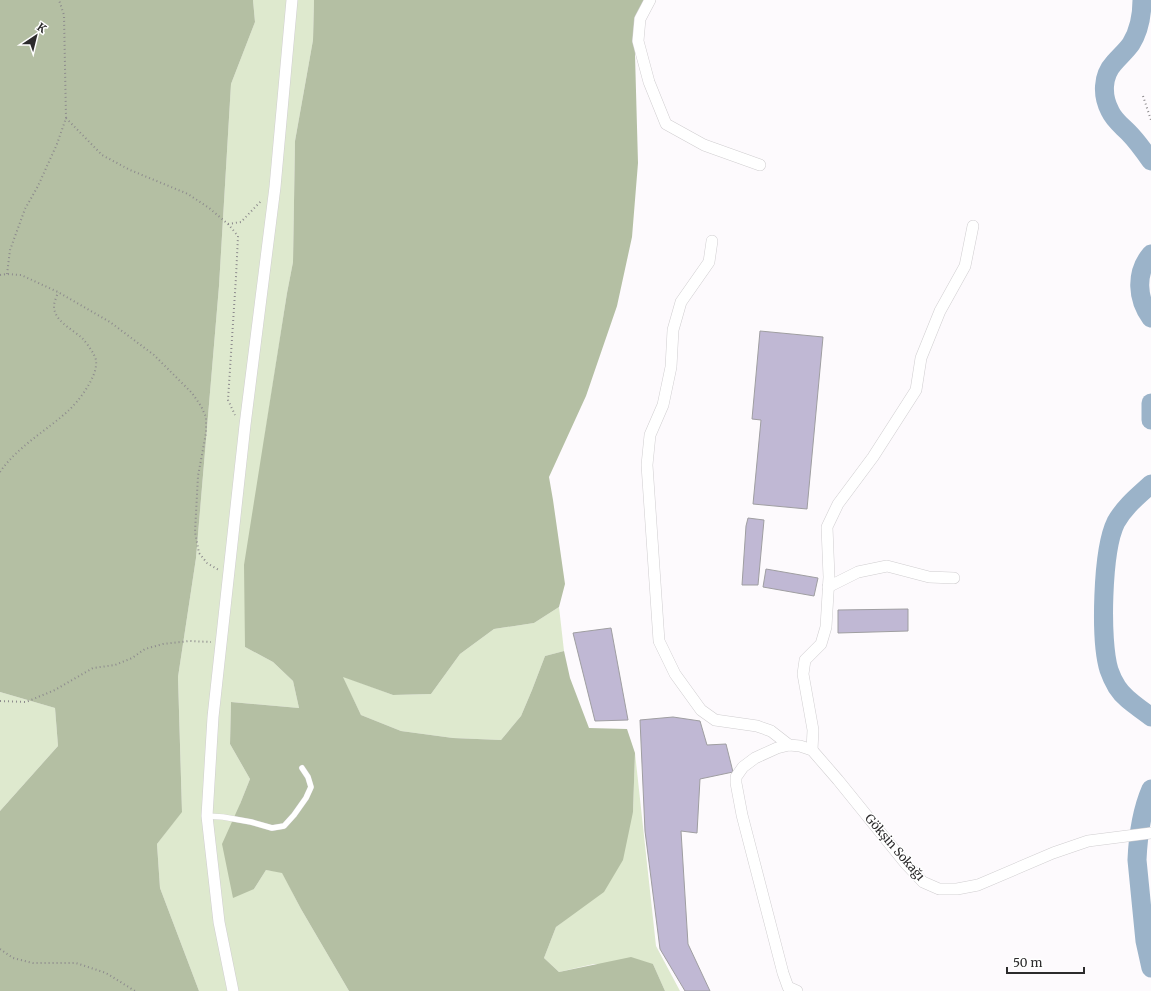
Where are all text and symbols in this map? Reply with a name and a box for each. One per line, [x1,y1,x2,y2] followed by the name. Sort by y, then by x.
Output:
[16,16,56,56] north arrow
[34,20,50,36] text: K
[862,811,928,883] street label: Gökşin Sokağı
[1007,949,1084,975] scale bar
[1013,955,1042,970] text: 50 m

